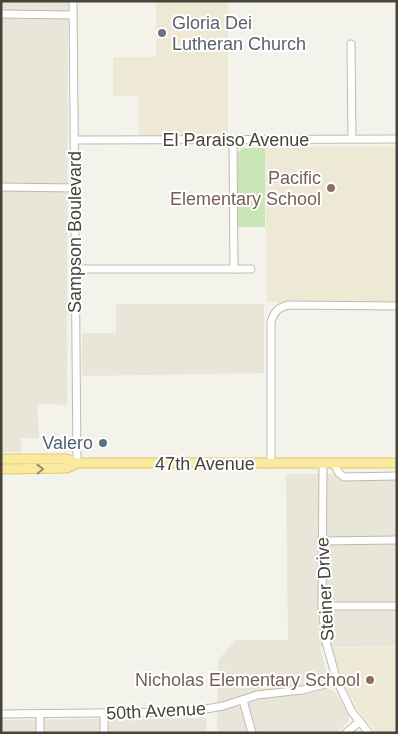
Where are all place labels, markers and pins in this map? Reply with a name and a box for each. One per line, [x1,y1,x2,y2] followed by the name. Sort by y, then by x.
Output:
[172,13,306,54] place label: Gloria Dei Lutheran Church
[156,27,168,39] marker: Gloria Dei Lutheran Church
[170,168,321,209] place label: Pacific Elementary School
[325,182,337,194] marker: Pacific Elementary School
[42,433,93,453] place label: Valero
[97,437,109,449] marker: Valero
[135,670,360,690] place label: Nicholas Elementary School
[364,674,376,686] marker: Nicholas Elementary School

